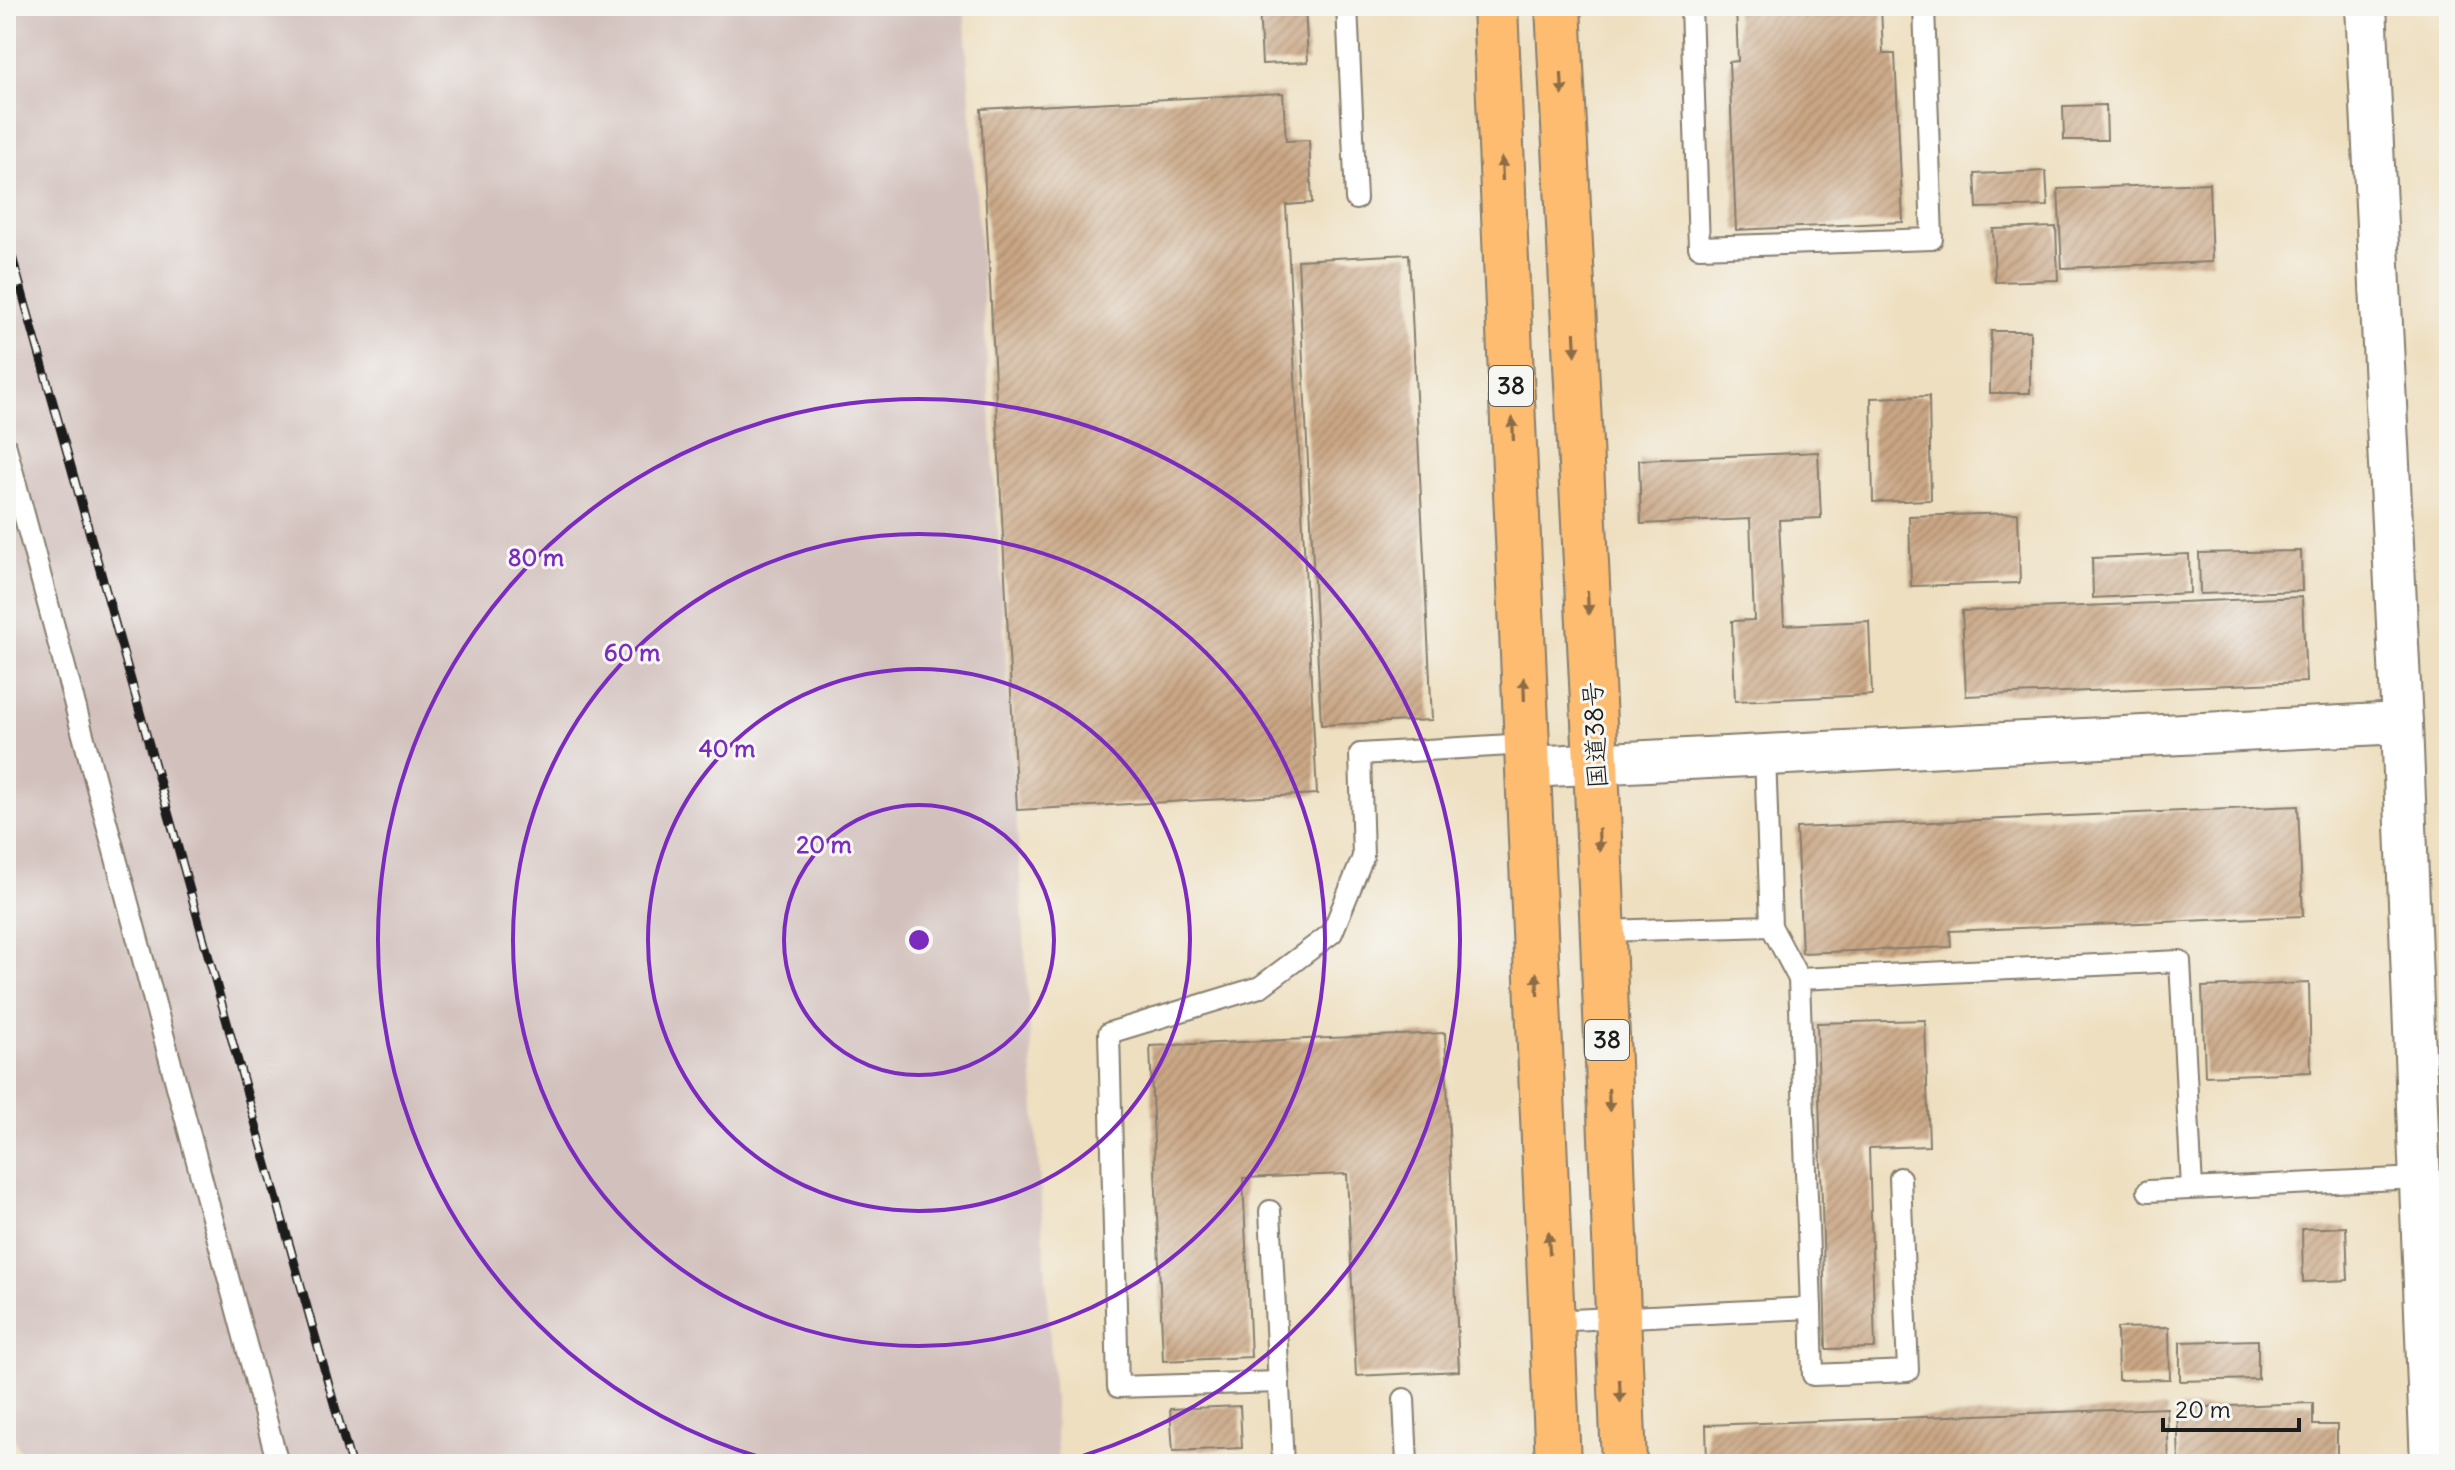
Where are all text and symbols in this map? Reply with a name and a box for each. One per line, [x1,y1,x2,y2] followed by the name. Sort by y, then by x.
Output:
[1556,72,1569,97] one-way arrow
[1495,156,1508,181] one-way arrow
[1569,332,1582,357] one-way arrow
[1489,366,1533,406] road number: 38
[1506,416,1519,441] one-way arrow
[508,542,564,572] text: 80 m
[1582,591,1595,616] one-way arrow
[604,637,660,667] text: 60 m
[1518,676,1531,701] one-way arrow
[1575,680,1614,790] street label: 国道38号
[699,733,755,763] text: 40 m
[1593,828,1606,853] one-way arrow
[796,829,852,859] text: 20 m
[905,926,933,954] centre of rings
[1531,971,1544,996] one-way arrow
[1585,1020,1629,1060] road number: 38
[1602,1088,1615,1113] one-way arrow
[1542,1230,1555,1255] one-way arrow
[1614,1379,1627,1404] one-way arrow
[2163,1382,2299,1432] scale bar
[2175,1394,2231,1424] text: 20 m

